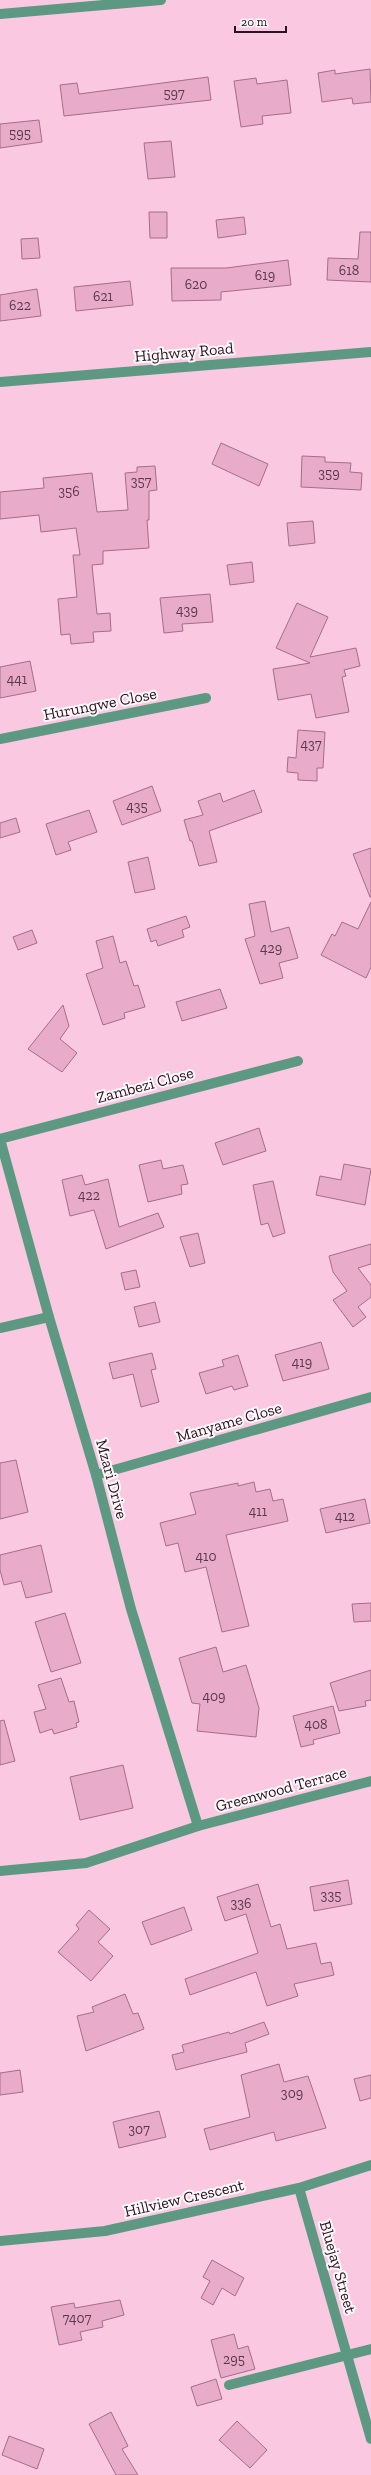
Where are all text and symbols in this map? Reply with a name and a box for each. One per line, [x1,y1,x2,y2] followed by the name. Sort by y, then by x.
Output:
[235,8,286,34] scale bar
[241,15,268,29] text: 20 m
[163,85,185,102] house number: 597
[9,125,31,142] house number: 595
[339,262,359,279] house number: 618
[255,267,275,284] house number: 619
[185,276,207,293] house number: 620
[93,288,114,305] house number: 621
[9,297,31,314] house number: 622
[134,338,235,366] street label: Highway Road
[318,465,340,482] house number: 359
[131,473,152,490] house number: 357
[58,483,80,500] house number: 356
[176,602,198,619] house number: 439
[7,671,28,688] house number: 441
[42,684,158,724] street label: Hurungwe Close
[301,736,322,753] house number: 437
[126,798,148,815] house number: 435
[260,940,282,957] house number: 429
[94,1063,196,1107] street label: Zambezi Close
[78,1187,100,1204] house number: 422
[292,1354,312,1371] house number: 419
[174,1398,284,1446] street label: Manyame Close
[92,1437,132,1521] street label: Mzari Drive
[249,1503,268,1520] house number: 411
[335,1508,355,1525] house number: 412
[196,1548,217,1565] house number: 410
[202,1688,226,1705] house number: 409
[304,1716,328,1733] house number: 408
[213,1762,349,1816] street label: Greenwood Terrace
[321,1887,341,1904] house number: 335
[230,1895,252,1912] house number: 336
[281,2085,303,2102] house number: 309
[128,2121,150,2138] house number: 307
[122,2175,246,2221] street label: Hillview Crescent
[316,2219,360,2315] street label: Bluejay Street
[63,2310,92,2327] house number: 7407
[223,2351,245,2368] house number: 295

